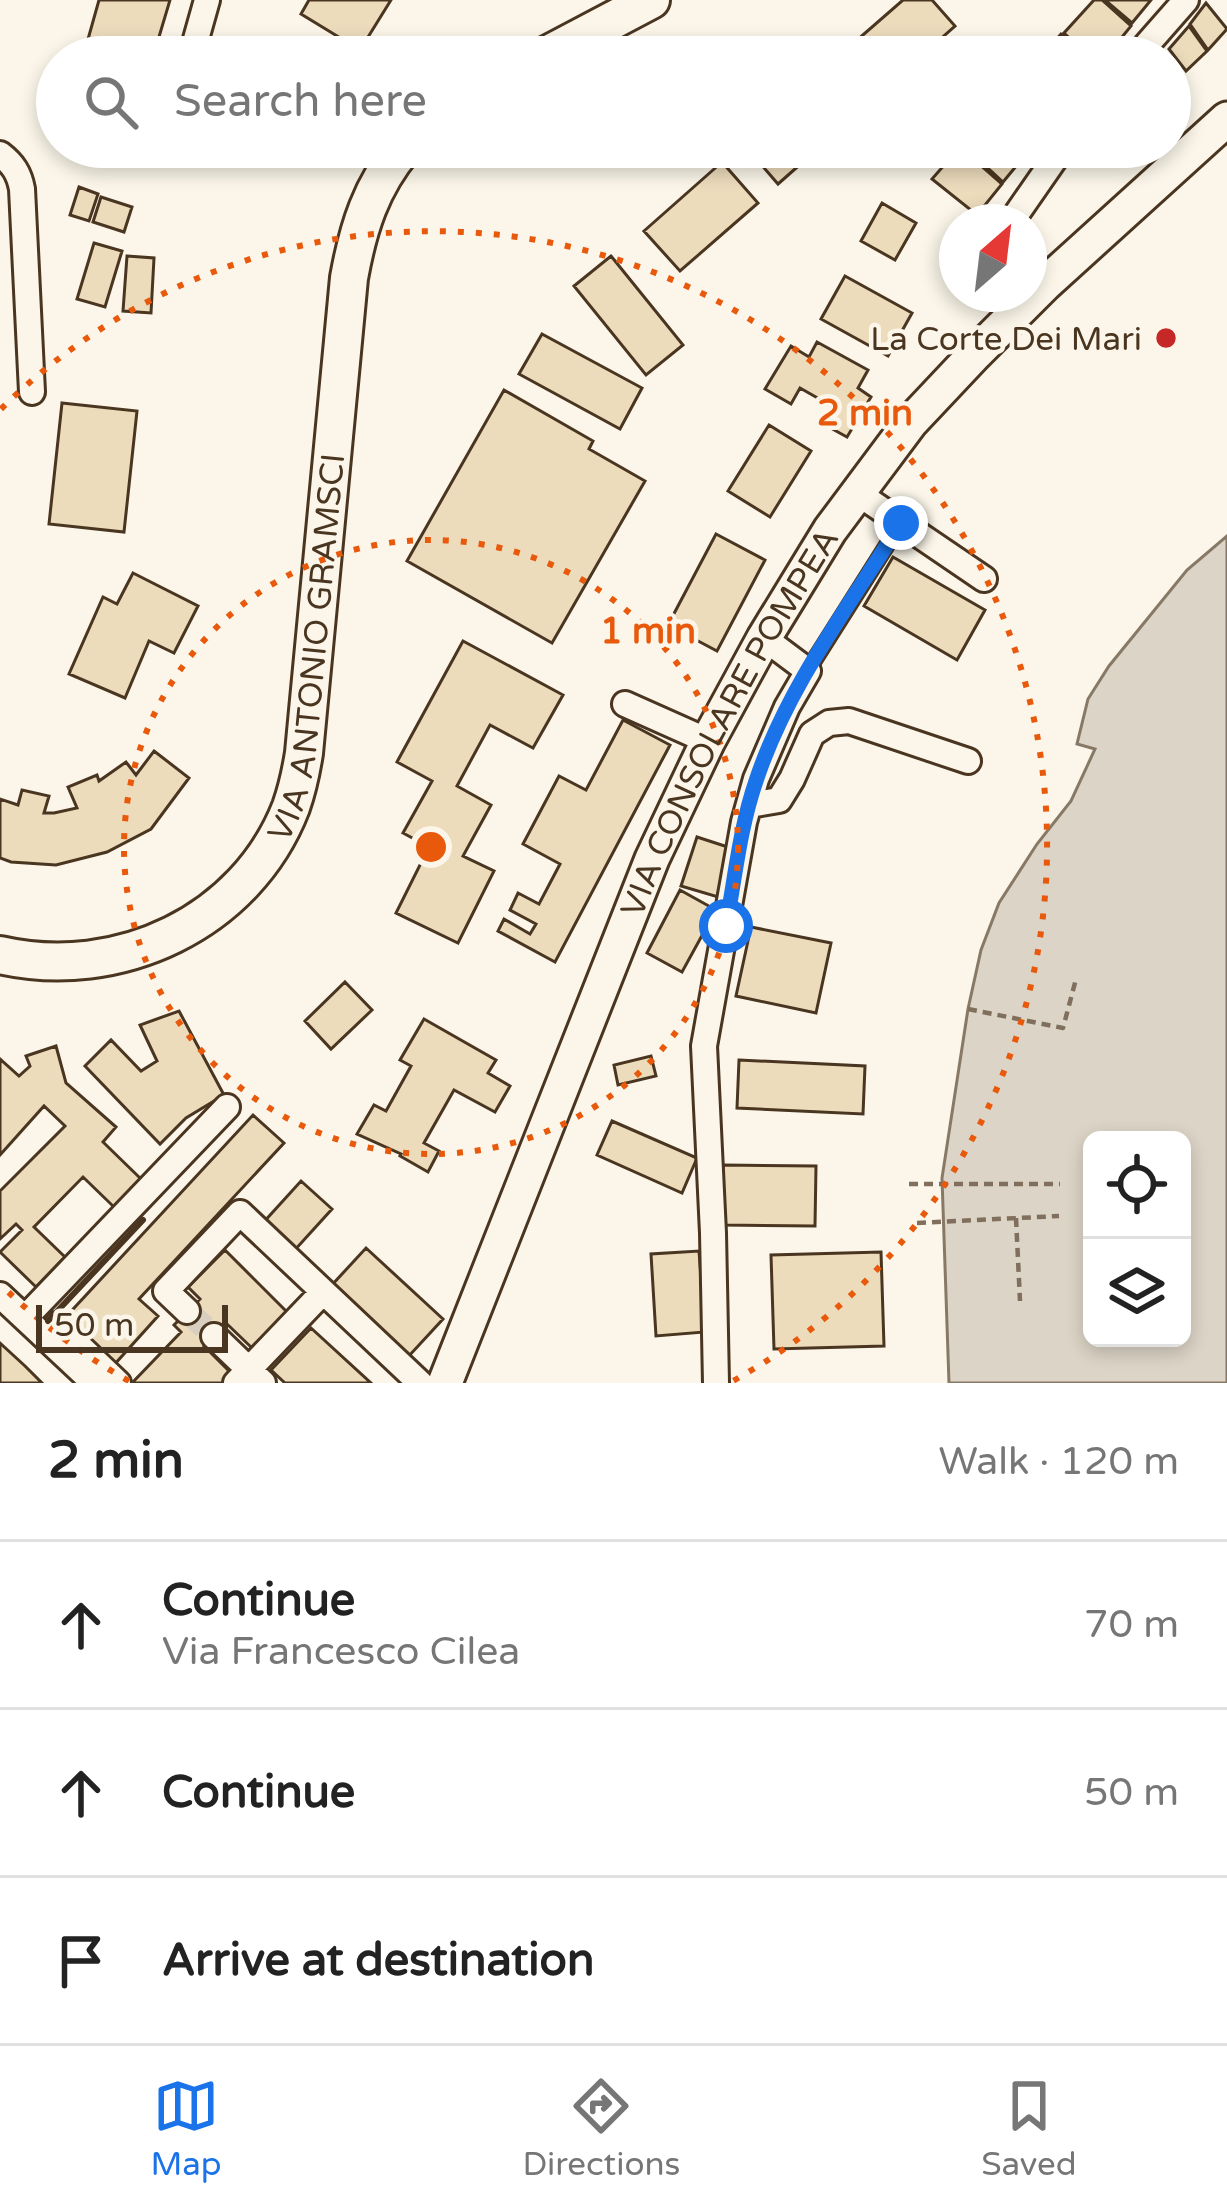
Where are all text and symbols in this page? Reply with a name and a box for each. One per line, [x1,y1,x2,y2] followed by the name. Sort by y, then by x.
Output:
[36,36,1191,168] search box
[78,69,144,135] icon: search
[174,75,427,129] text: Search here
[939,204,1047,312] north arrow
[870,320,1142,359] place label: La Corte Dei Mari
[1153,325,1179,351] marker: La Corte Dei Mari
[817,392,913,435] text: 2 min
[260,452,353,848] street label: VIA ANTONIO GRAMSCI
[874,496,928,550] route end
[613,522,847,922] street label: VIA CONSOLARE POMPEA
[600,610,696,653] text: 1 min
[410,826,452,868] centre of rings
[699,899,753,953] route start
[1083,1131,1191,1347] map controls
[1083,1131,1191,1239] button: locate
[1083,1239,1191,1347] button: layers
[36,1299,228,1352] scale bar
[54,1306,134,1345] text: 50 m
[48,1430,184,1492] text: 2 min
[938,1438,1179,1485] text: Walk · 120 m
[162,1574,355,1628] text: Continue
[48,1592,114,1658] icon: ahead
[1084,1601,1179,1648] text: 70 m
[162,1628,520,1675] text: Via Francesco Cilea
[48,1760,114,1826] icon: ahead
[162,1766,355,1820] text: Continue
[1084,1769,1179,1816] text: 50 m
[48,1928,114,1994] icon: arrive
[162,1934,594,1988] text: Arrive at destination
[150,2073,222,2184] tab: Map
[522,2073,680,2184] tab: Directions
[981,2073,1077,2184] tab: Saved

